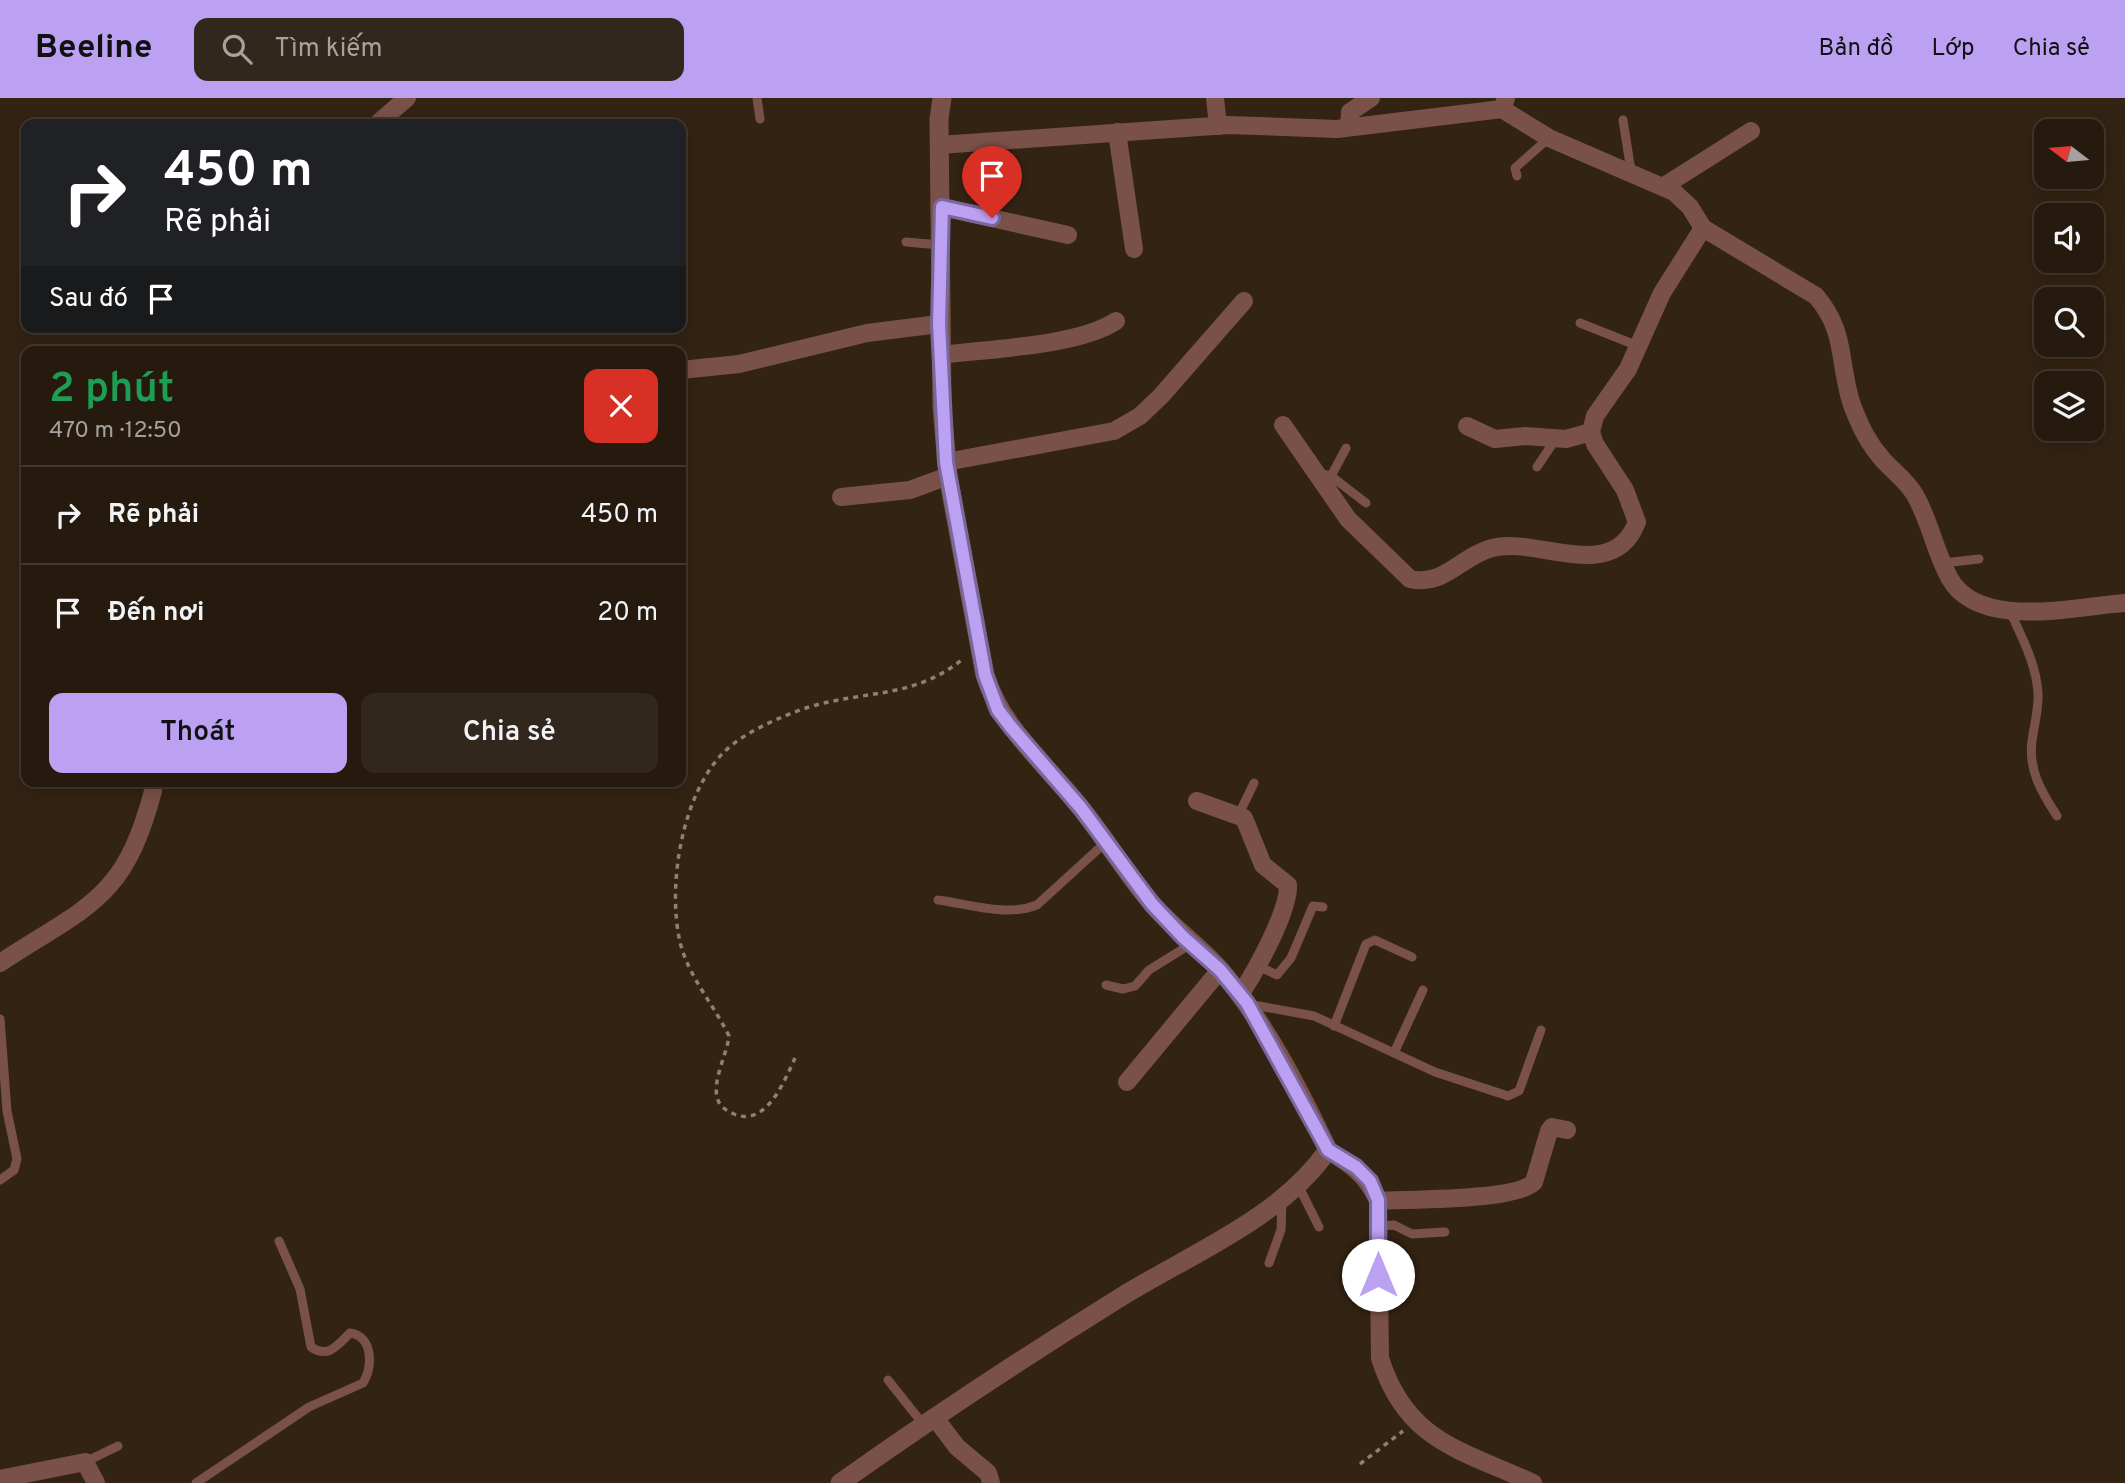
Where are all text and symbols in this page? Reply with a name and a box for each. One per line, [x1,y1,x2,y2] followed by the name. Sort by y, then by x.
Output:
[194,18,684,81] search box
[35,28,152,70] text: Beeline
[218,30,256,68] icon: search
[274,33,382,66] text: Tìm kiếm
[1819,34,1894,64] text: Bản đồ
[1932,34,1975,64] text: Lớp
[2013,34,2090,64] text: Chia sẻ
[2034,119,2104,189] north arrow
[2034,119,2104,441] map controls
[164,142,313,204] text: 450 m
[962,146,1022,218] pin
[49,147,140,238] icon: right
[973,157,1011,195] icon: arrive
[164,203,271,243] text: Rẽ phải
[2034,203,2104,273] button: sound
[142,280,180,318] icon: arrive
[49,283,128,316] text: Sau đó
[2034,287,2104,357] button: search
[49,364,174,417] text: 2 phút
[584,369,658,443] button: close
[2034,371,2104,441] button: layers
[49,417,182,446] text: 470 m · 12:50
[49,496,87,534] icon: right
[108,499,199,532] text: Rẽ phải
[581,499,658,532] text: 450 m
[49,594,87,632] icon: arrive
[108,597,204,630] text: Đến nơi
[597,597,658,630] text: 20 m
[49,693,347,773] button: Thoát
[361,693,658,773] button: Chia sẻ
[1341,1238,1415,1312] position arrow

